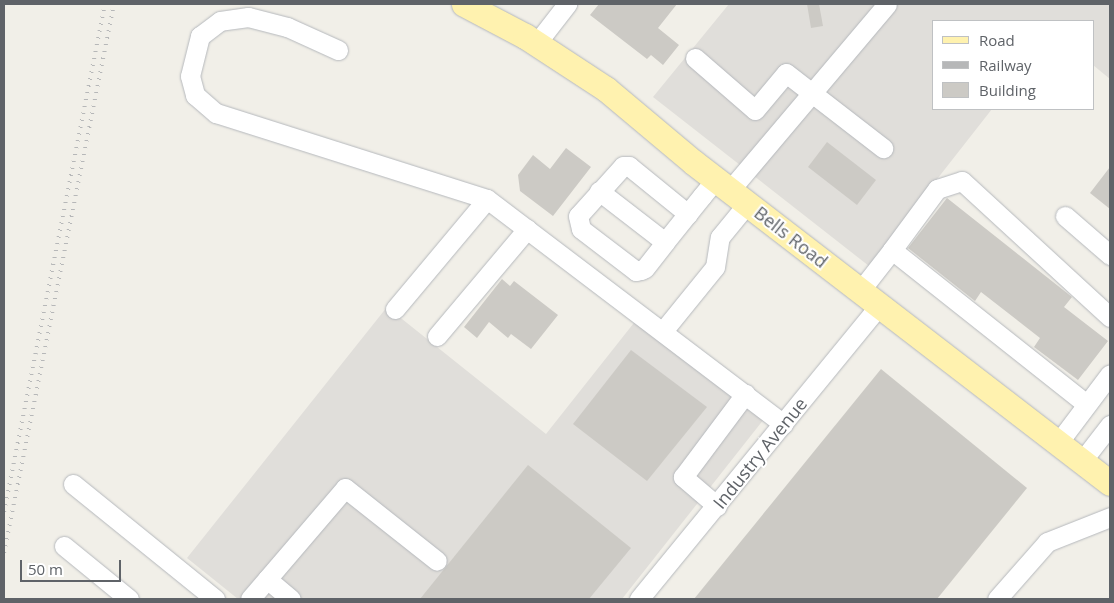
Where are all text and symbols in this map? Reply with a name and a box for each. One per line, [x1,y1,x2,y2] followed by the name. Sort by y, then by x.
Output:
[932,20,1094,110] legend
[979,30,1015,50] text: Road
[979,55,1032,75] text: Railway
[979,80,1036,100] text: Building
[750,202,832,272] street label: Bells Road
[709,393,811,513] street label: Industry Avenue
[22,550,124,582] scale bar
[28,559,63,579] text: 50 m

